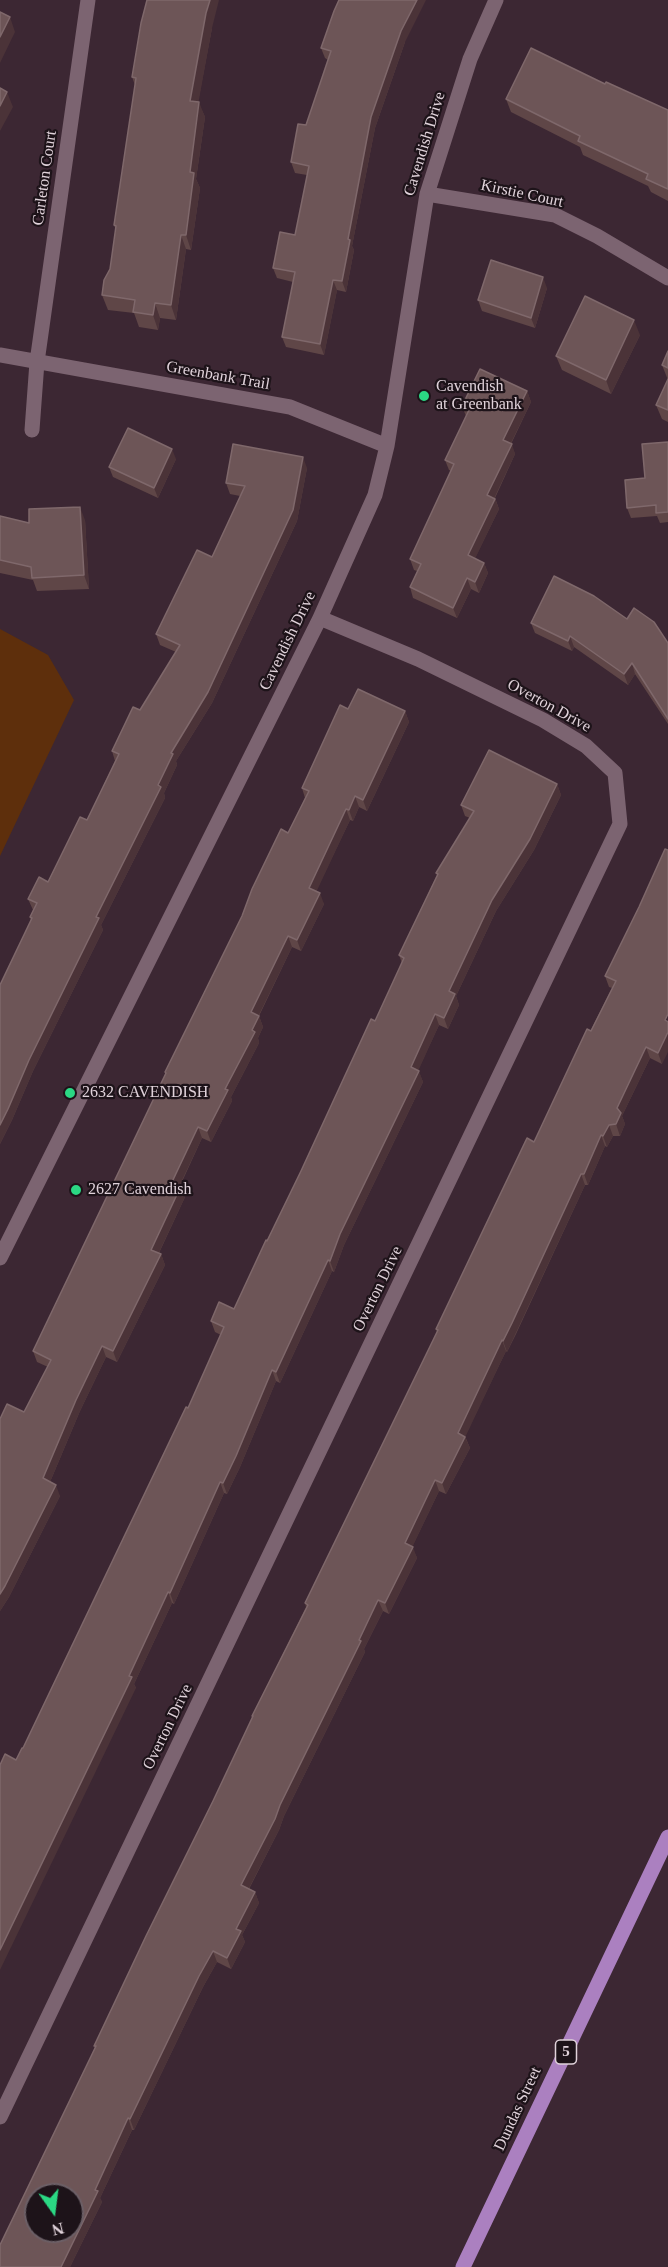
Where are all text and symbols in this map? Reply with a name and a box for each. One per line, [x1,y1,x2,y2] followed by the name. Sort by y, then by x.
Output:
[400,90,450,198] street label: Cavendish Drive
[29,129,61,227] street label: Carleton Court
[479,176,565,212] street label: Kirstie Court
[165,357,271,395] street label: Greenbank Trail
[436,377,522,415] place label: Cavendish at Greenbank
[417,389,431,403] marker: Cavendish at Greenbank
[256,588,320,694] street label: Cavendish Drive
[504,675,594,737] street label: Overton Drive
[82,1083,208,1103] place label: 2632 CAVENDISH
[63,1086,77,1100] marker: 2632 CAVENDISH
[88,1180,192,1200] place label: 2627 Cavendish
[69,1183,83,1197] marker: 2627 Cavendish
[349,1243,407,1335] street label: Overton Drive
[139,1681,197,1773] street label: Overton Drive
[556,2040,576,2064] road number: 5
[490,2064,546,2154] street label: Dundas Street
[24,2183,84,2243] north arrow
[50,2219,66,2239] text: N

